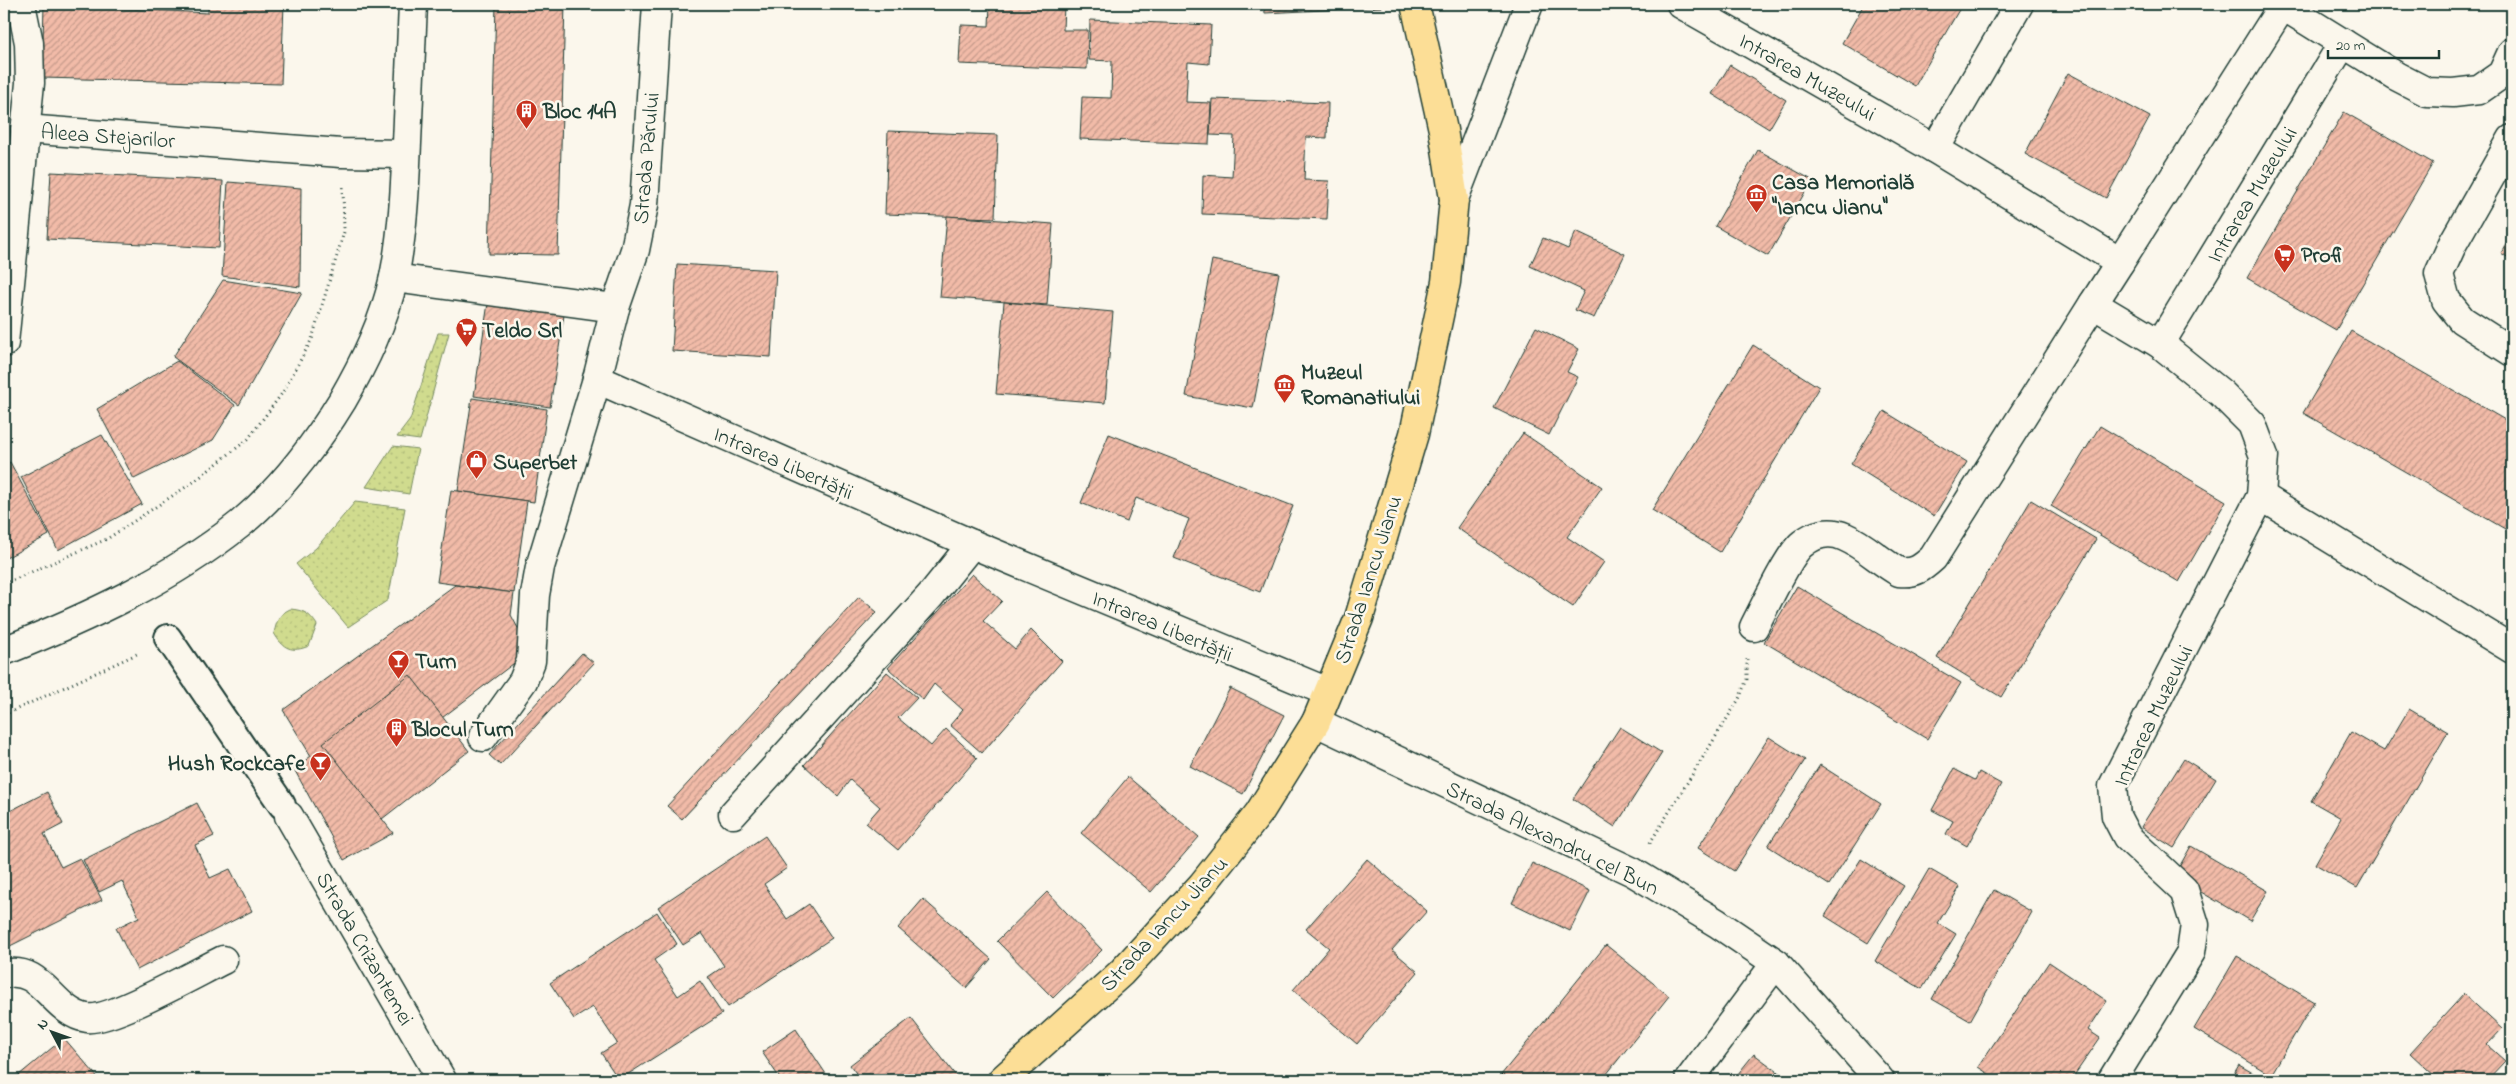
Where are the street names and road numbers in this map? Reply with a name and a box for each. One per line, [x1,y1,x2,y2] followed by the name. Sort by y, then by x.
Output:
[1732,26,1881,131] street label: Intrarea Muzeului
[626,91,670,225] street label: Strada Părului
[39,117,176,159] street label: Aleea Stejarilor
[2200,121,2307,270] street label: Intrarea Muzeului
[708,420,858,510] street label: Intrarea Libertății
[1328,491,1412,668] street label: Strada Iancu Jianu
[1086,584,1237,672] street label: Intrarea Libertății
[2107,640,2203,792] street label: Intrarea Muzeului
[1440,774,1664,905] street label: Strada Alexandru cel Bun
[1094,850,1237,1000] street label: Strada Iancu Jianu
[306,867,420,1032] street label: Strada Crizantemei

